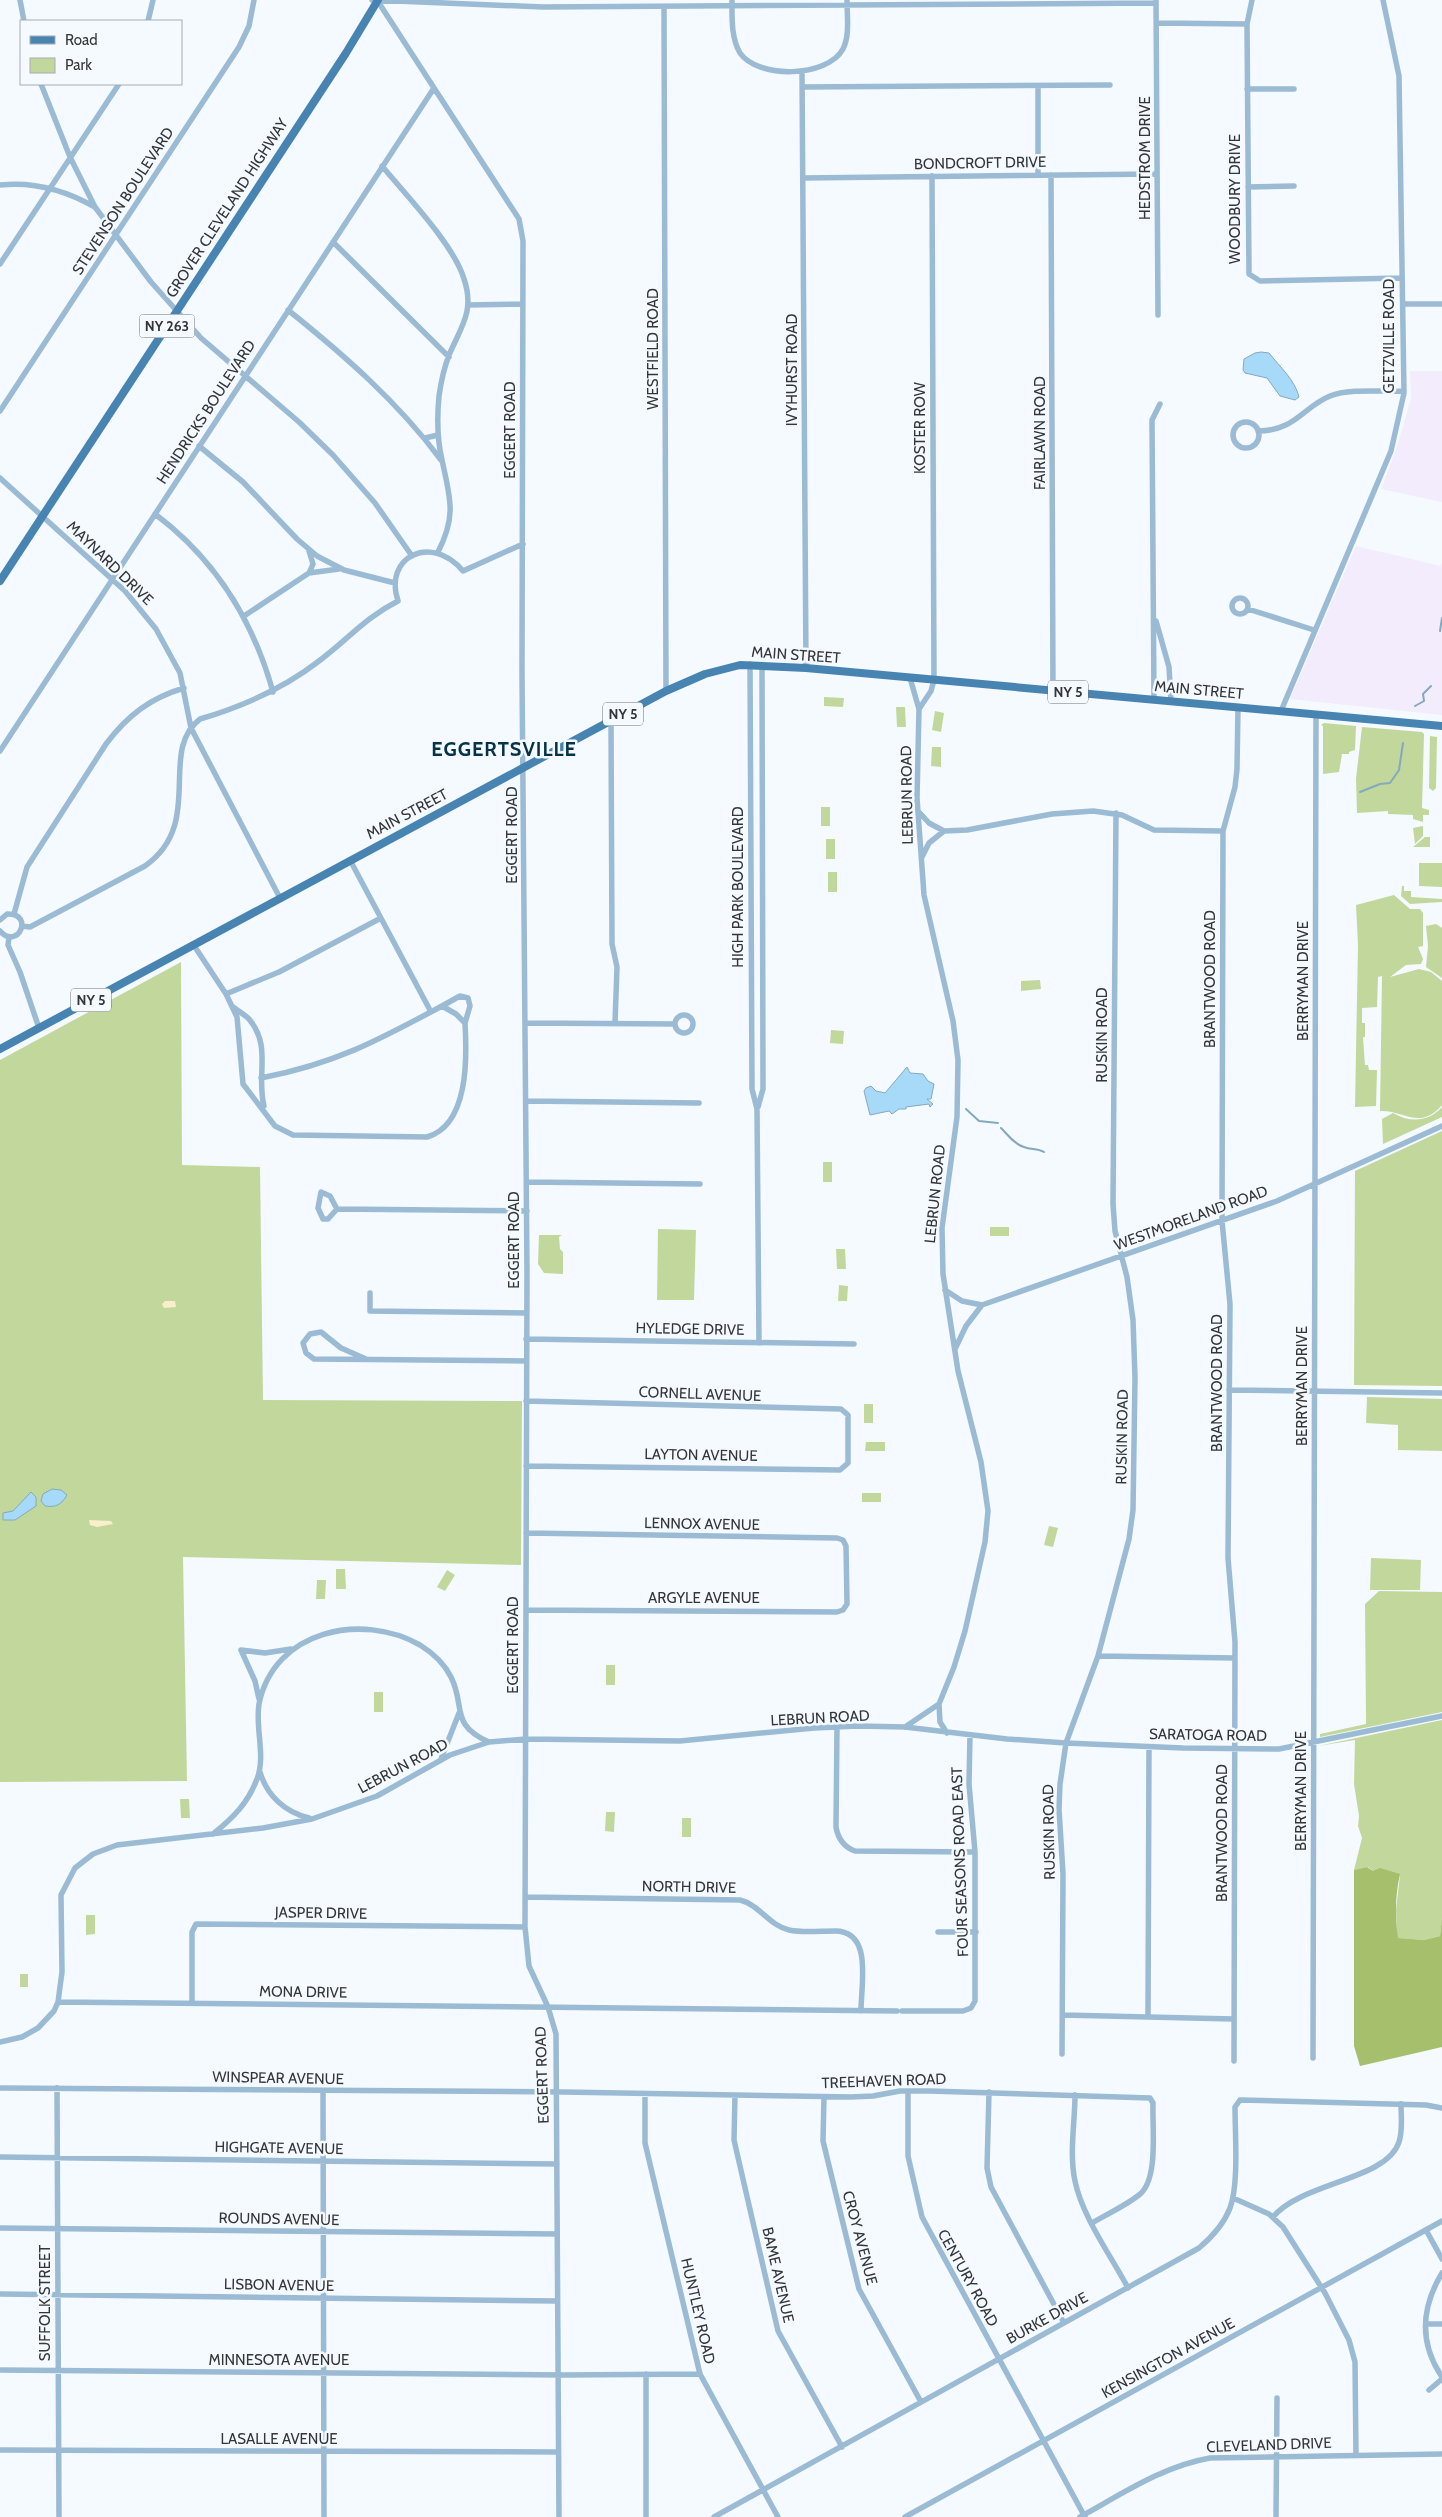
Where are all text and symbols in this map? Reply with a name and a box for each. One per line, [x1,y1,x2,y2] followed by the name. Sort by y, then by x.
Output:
[20,20,182,85] legend
[65,31,98,49] text: Road
[65,56,92,74] text: Park
[1136,96,1154,220] street label: HEDSTROM DRIVE
[162,115,292,301] street label: GROVER CLEVELAND HIGHWAY
[69,124,177,278] street label: STEVENSON BOULEVARD
[1226,134,1244,264] street label: WOODBURY DRIVE
[914,153,1046,173] street label: BONDCROFT DRIVE
[1380,278,1398,393] street label: GETZVILLE ROAD
[644,288,662,410] street label: WESTFIELD ROAD
[140,314,194,338] road number: NY 263
[783,314,801,426] street label: IVYHURST ROAD
[153,337,259,487] street label: HENDRICKS BOULEVARD
[1031,376,1049,490] street label: FAIRLAWN ROAD
[501,381,519,479] street label: EGGERT ROAD
[911,381,929,474] street label: KOSTER ROW
[63,517,157,609] street label: MAYNARD DRIVE
[751,643,841,667] street label: MAIN STREET
[1154,677,1244,703] street label: MAIN STREET
[1048,680,1088,704] road number: NY 5
[603,702,643,726] road number: NY 5
[431,737,577,761] district label: EGGERTSVILLE
[897,745,917,845] street label: LEBRUN ROAD
[363,785,451,843] street label: MAIN STREET
[503,786,521,884] street label: EGGERT ROAD
[729,806,747,968] street label: HIGH PARK BOULEVARD
[1201,910,1219,1048] street label: BRANTWOOD ROAD
[1294,921,1312,1041] street label: BERRYMAN DRIVE
[1093,987,1111,1083] street label: RUSKIN ROAD
[71,988,111,1012] road number: NY 5
[921,1144,949,1244] street label: LEBRUN ROAD
[1112,1182,1270,1254] street label: WESTMORELAND ROAD
[505,1191,523,1289] street label: EGGERT ROAD
[1208,1314,1226,1452] street label: BRANTWOOD ROAD
[635,1319,745,1339] street label: HYLEDGE DRIVE
[1293,1326,1311,1446] street label: BERRYMAN DRIVE
[638,1383,762,1405] street label: CORNELL AVENUE
[1112,1389,1132,1485] street label: RUSKIN ROAD
[644,1445,758,1465] street label: LAYTON AVENUE
[644,1514,760,1534] street label: LENNOX AVENUE
[648,1589,760,1607] street label: ARGYLE AVENUE
[504,1596,522,1694] street label: EGGERT ROAD
[770,1706,870,1730] street label: LEBRUN ROAD
[1149,1725,1267,1745] street label: SARATOGA ROAD
[1292,1731,1310,1851] street label: BERRYMAN DRIVE
[355,1735,451,1797] street label: LEBRUN ROAD
[1213,1764,1231,1902] street label: BRANTWOOD ROAD
[948,1767,972,1957] street label: FOUR SEASONS ROAD EAST
[1039,1784,1059,1880] street label: RUSKIN ROAD
[642,1877,736,1897] street label: NORTH DRIVE
[274,1903,367,1923] street label: JASPER DRIVE
[259,1982,347,2002] street label: MONA DRIVE
[531,2026,553,2124] street label: EGGERT ROAD
[212,2068,344,2088] street label: WINSPEAR AVENUE
[821,2070,947,2092] street label: TREEHAVEN ROAD
[214,2138,344,2158] street label: HIGHGATE AVENUE
[839,2189,881,2287] street label: CROY AVENUE
[218,2209,340,2229] street label: ROUNDS AVENUE
[758,2225,798,2325] street label: BAME AVENUE
[934,2226,1002,2330] street label: CENTURY ROAD
[36,2245,54,2361] street label: SUFFOLK STREET
[677,2256,719,2366] street label: HUNTLEY ROAD
[224,2275,334,2295] street label: LISBON AVENUE
[1003,2288,1091,2348] street label: BURKE DRIVE
[1098,2314,1238,2402] street label: KENSINGTON AVENUE
[209,2351,349,2369] street label: MINNESOTA AVENUE
[220,2430,338,2448] street label: LASALLE AVENUE
[1206,2434,1332,2456] street label: CLEVELAND DRIVE

